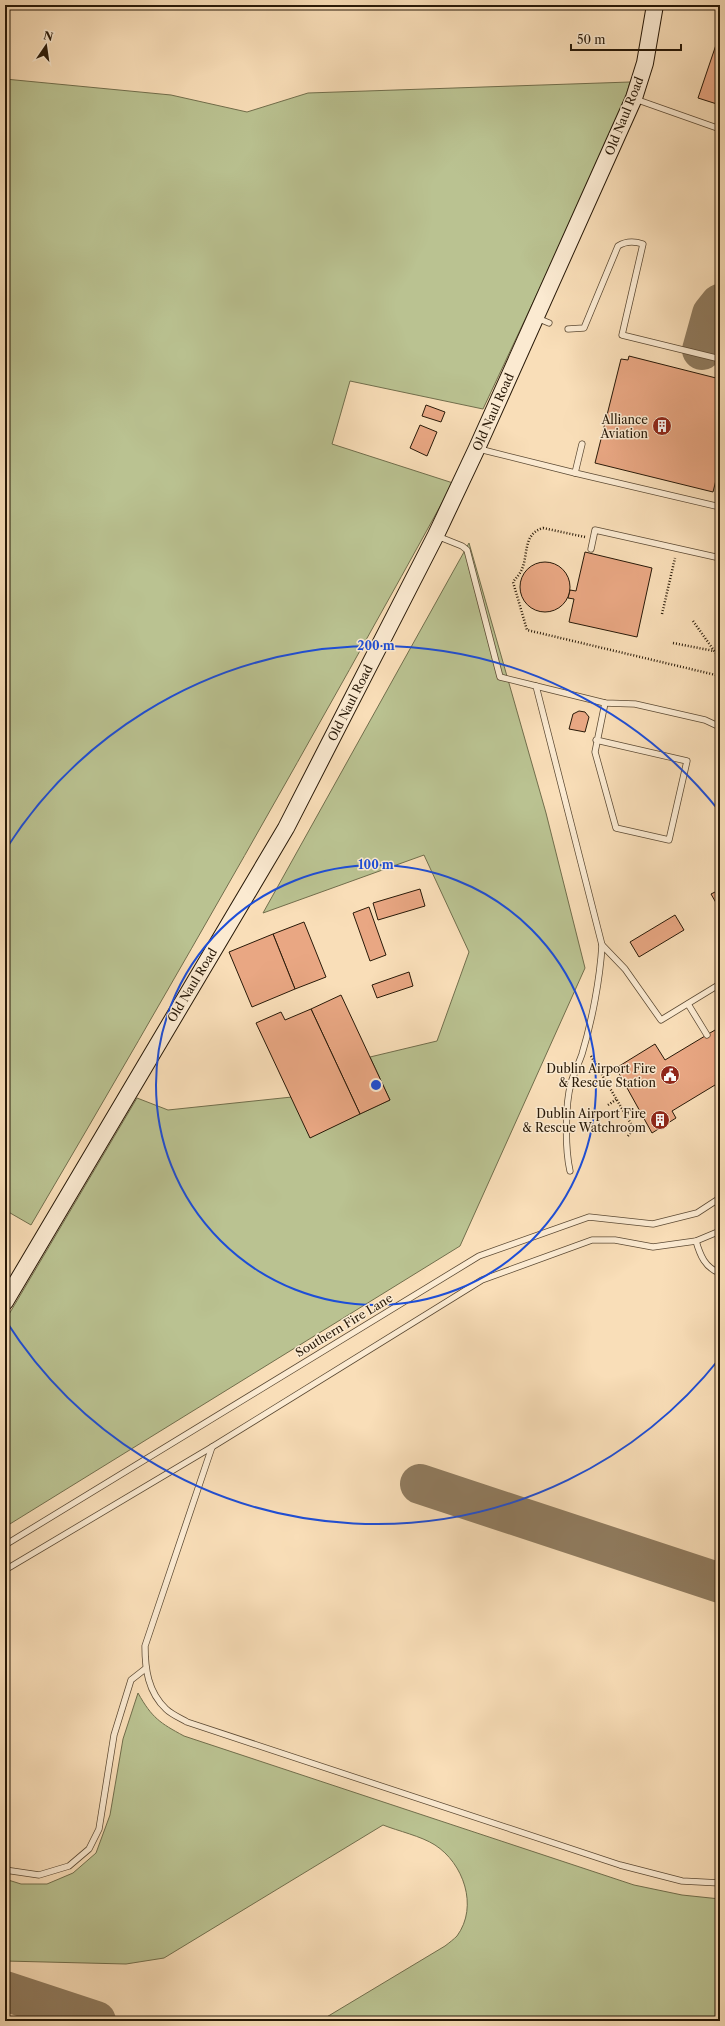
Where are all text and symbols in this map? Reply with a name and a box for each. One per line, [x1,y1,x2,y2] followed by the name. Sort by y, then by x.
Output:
[26,26,66,66] north arrow
[571,26,681,52] scale bar
[42,28,55,44] text: N
[577,32,606,47] text: 50 m
[601,74,647,158] street label: Old Naul Road
[469,370,517,453] street label: Old Naul Road
[600,412,648,441] place label: Alliance Aviation
[651,415,673,437] building icon: Alliance Aviation
[357,638,395,653] text: 200 m
[324,662,376,744] street label: Old Naul Road
[358,857,394,872] text: 100 m
[164,945,220,1025] street label: Old Naul Road
[546,1061,656,1090] place label: Dublin Airport Fire & Rescue Station
[659,1064,681,1086] public building icon: Dublin Airport Fire & Rescue Station
[369,1078,383,1092] centre of rings
[522,1106,646,1135] place label: Dublin Airport Fire & Rescue Watchroom
[649,1109,671,1131] building icon: Dublin Airport Fire & Rescue Watchroom
[293,1290,396,1360] street label: Southern Fire Lane

